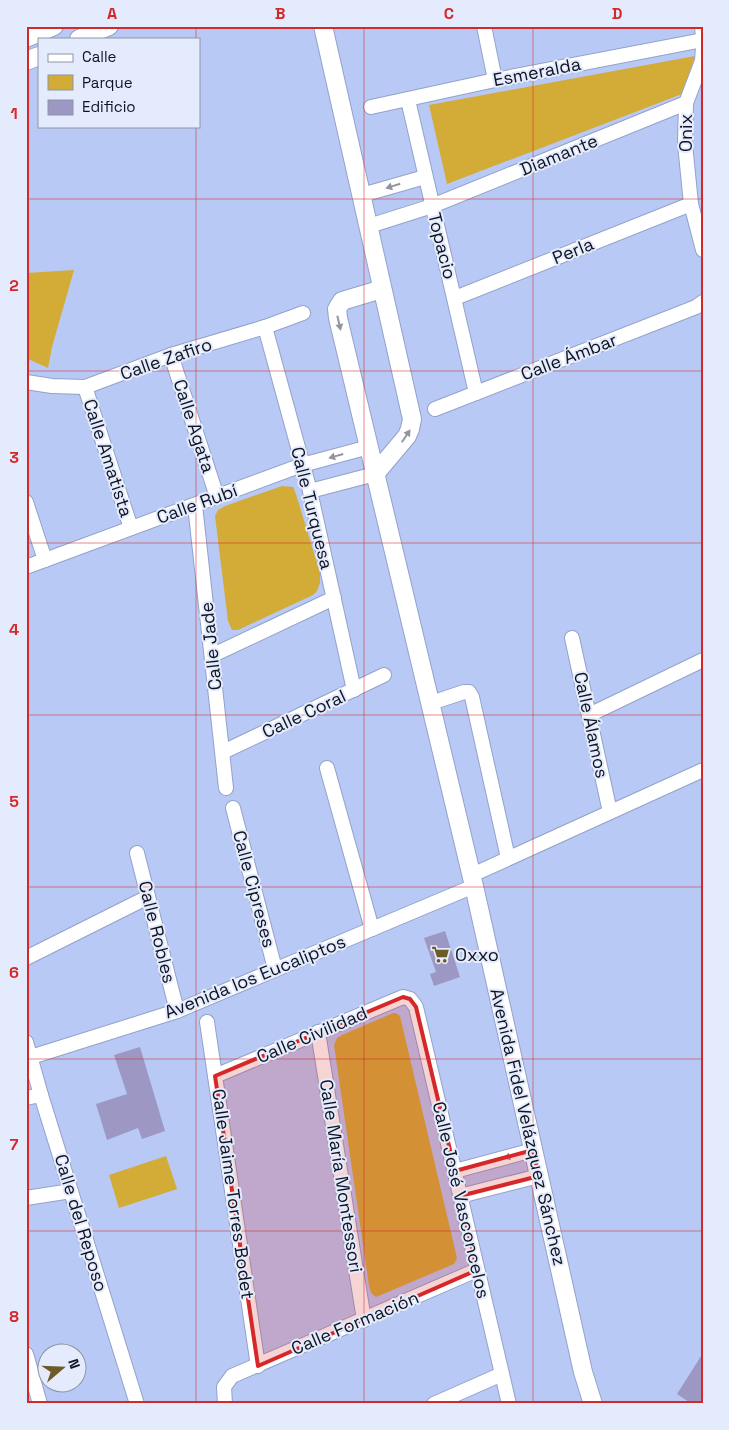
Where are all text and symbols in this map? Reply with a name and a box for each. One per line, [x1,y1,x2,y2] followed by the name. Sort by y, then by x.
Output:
[107,3,117,24] text: A
[275,3,285,24] text: B
[444,3,454,24] text: C
[612,3,622,24] text: D
[38,38,200,128] legend
[82,47,117,66] text: Calle
[491,52,583,91] street label: Esmeralda
[82,73,133,92] text: Parque
[82,97,136,116] text: Edificio
[10,103,18,124] text: 1
[674,114,697,152] street label: Onix
[517,129,601,181] street label: Diamante
[386,183,401,191] one-way arrow
[423,210,462,282] street label: Topacio
[549,232,597,269] street label: Perla
[9,275,19,296] text: 2
[335,316,343,331] one-way arrow
[517,328,620,385] street label: Calle Ámbar
[117,332,215,385] street label: Calle Zafiro
[169,376,220,476] street label: Calle Agata
[79,396,138,520] street label: Calle Amatista
[401,429,410,443] one-way arrow
[286,444,339,571] street label: Calle Turquesa
[9,447,19,468] text: 3
[328,452,343,460] one-way arrow
[153,478,241,529] street label: Calle Rubí
[194,601,227,691] street label: Calle Jade
[9,619,19,640] text: 4
[569,670,614,780] street label: Calle Álamos
[258,684,349,743] street label: Calle Coral
[9,791,19,812] text: 5
[228,828,281,950] street label: Calle Cipreses
[134,878,181,985] street label: Calle Robles
[161,930,349,1023] street label: Avenida los Eucaliptos
[455,943,499,966] place label: Oxxo
[431,945,451,965] supermarket icon: Oxxo
[9,962,19,983] text: 6
[485,986,572,1268] street label: Avenida Fidel Velázquez Sánchez
[253,1001,371,1068] street label: Calle Civilidad
[315,1078,368,1274] street label: Calle María Montessori
[207,1087,260,1301] street label: Calle Jaime Torres Bodet
[428,1099,495,1301] street label: Calle José Vasconcelos
[10,1134,19,1155] text: 7
[50,1151,113,1294] street label: Calle del Reposo
[503,1152,518,1160] one-way arrow
[288,1285,422,1360] street label: Calle Formación
[9,1306,19,1327] text: 8
[38,1342,88,1392] north arrow
[64,1356,84,1371] text: N

